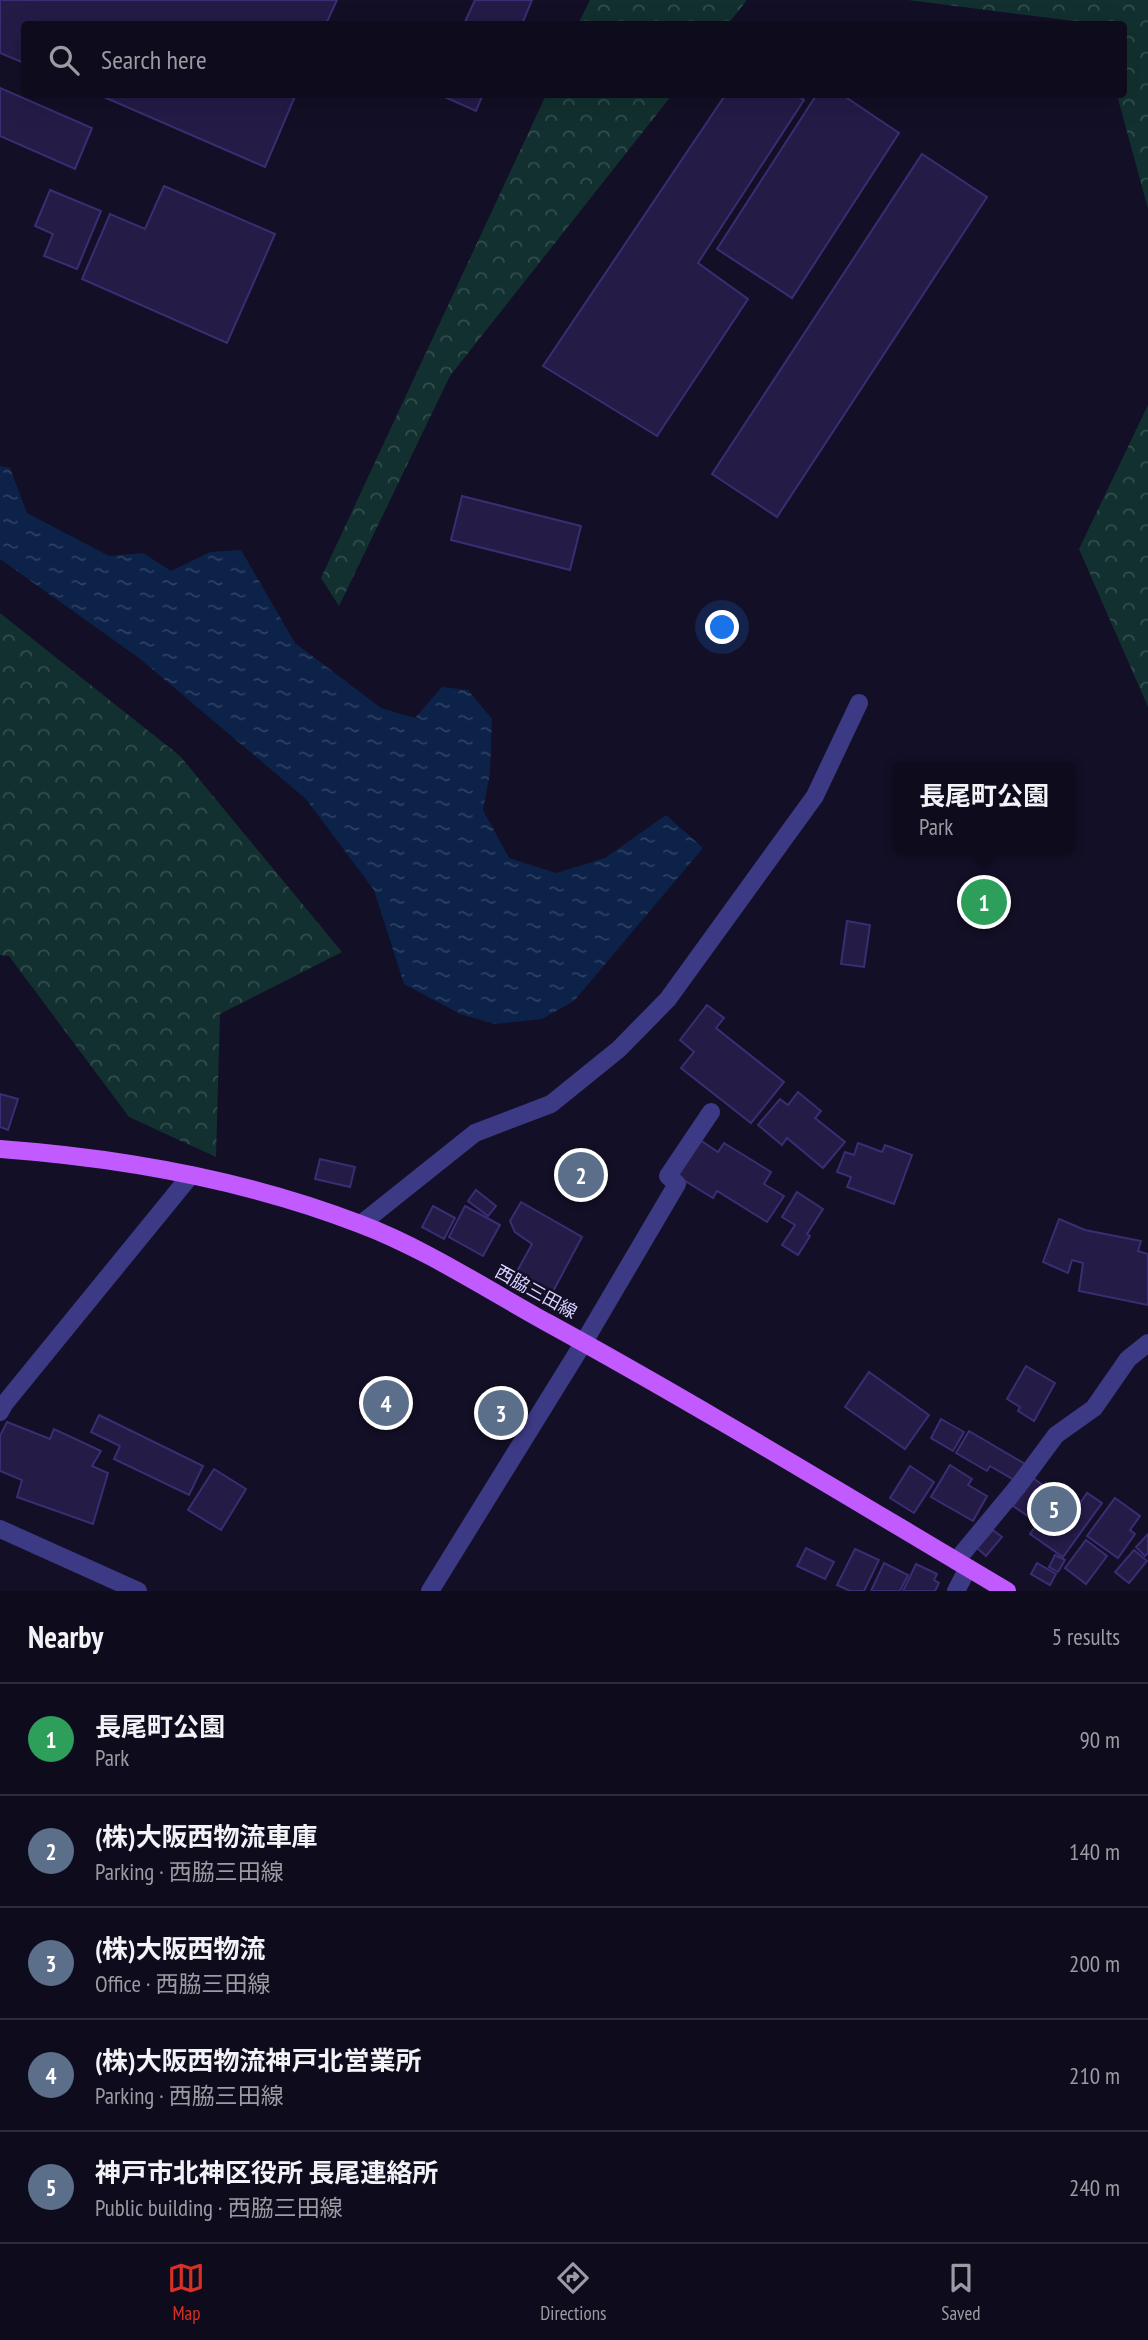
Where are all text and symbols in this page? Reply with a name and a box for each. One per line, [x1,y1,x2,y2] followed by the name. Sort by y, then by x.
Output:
[21,21,1127,98] search box
[45,41,83,79] icon: search
[101,43,207,76] text: Search here
[705,610,739,644] your location
[893,762,1075,853] popup
[919,779,1049,812] text: 長尾町公園
[919,812,953,841] text: Park
[961,876,1007,928] pin: 1
[558,1149,604,1201] pin: 2
[491,1260,581,1323] street label: 西脇三田線
[363,1377,409,1429] pin: 4
[478,1387,524,1439] pin: 3
[1031,1483,1077,1535] pin: 5
[28,1617,103,1656] text: Nearby
[1052,1622,1120,1651] text: 5 results
[95,1710,225,1743] text: 長尾町公園
[46,1725,57,1754] text: 1
[1079,1725,1120,1754] text: 90 m
[95,1743,129,1772] text: Park
[95,1820,317,1853] text: (株)大阪西物流車庫
[46,1837,57,1866] text: 2
[1069,1837,1120,1866] text: 140 m
[95,1857,284,1886] text: Parking · 西脇三田線
[95,1932,265,1965] text: (株)大阪西物流
[46,1949,57,1978] text: 3
[1069,1949,1120,1978] text: 200 m
[95,1969,271,1998] text: Office · 西脇三田線
[95,2044,421,2077] text: (株)大阪西物流神戸北営業所
[46,2061,57,2090] text: 4
[1069,2061,1120,2090] text: 210 m
[95,2081,284,2110] text: Parking · 西脇三田線
[95,2156,438,2189] text: 神戸市北神区役所 長尾連絡所
[46,2173,57,2202] text: 5
[1069,2173,1120,2202] text: 240 m
[95,2193,343,2222] text: Public building · 西脇三田線
[167,2259,205,2325] tab: Map
[540,2259,606,2325] tab: Directions
[941,2259,981,2325] tab: Saved

